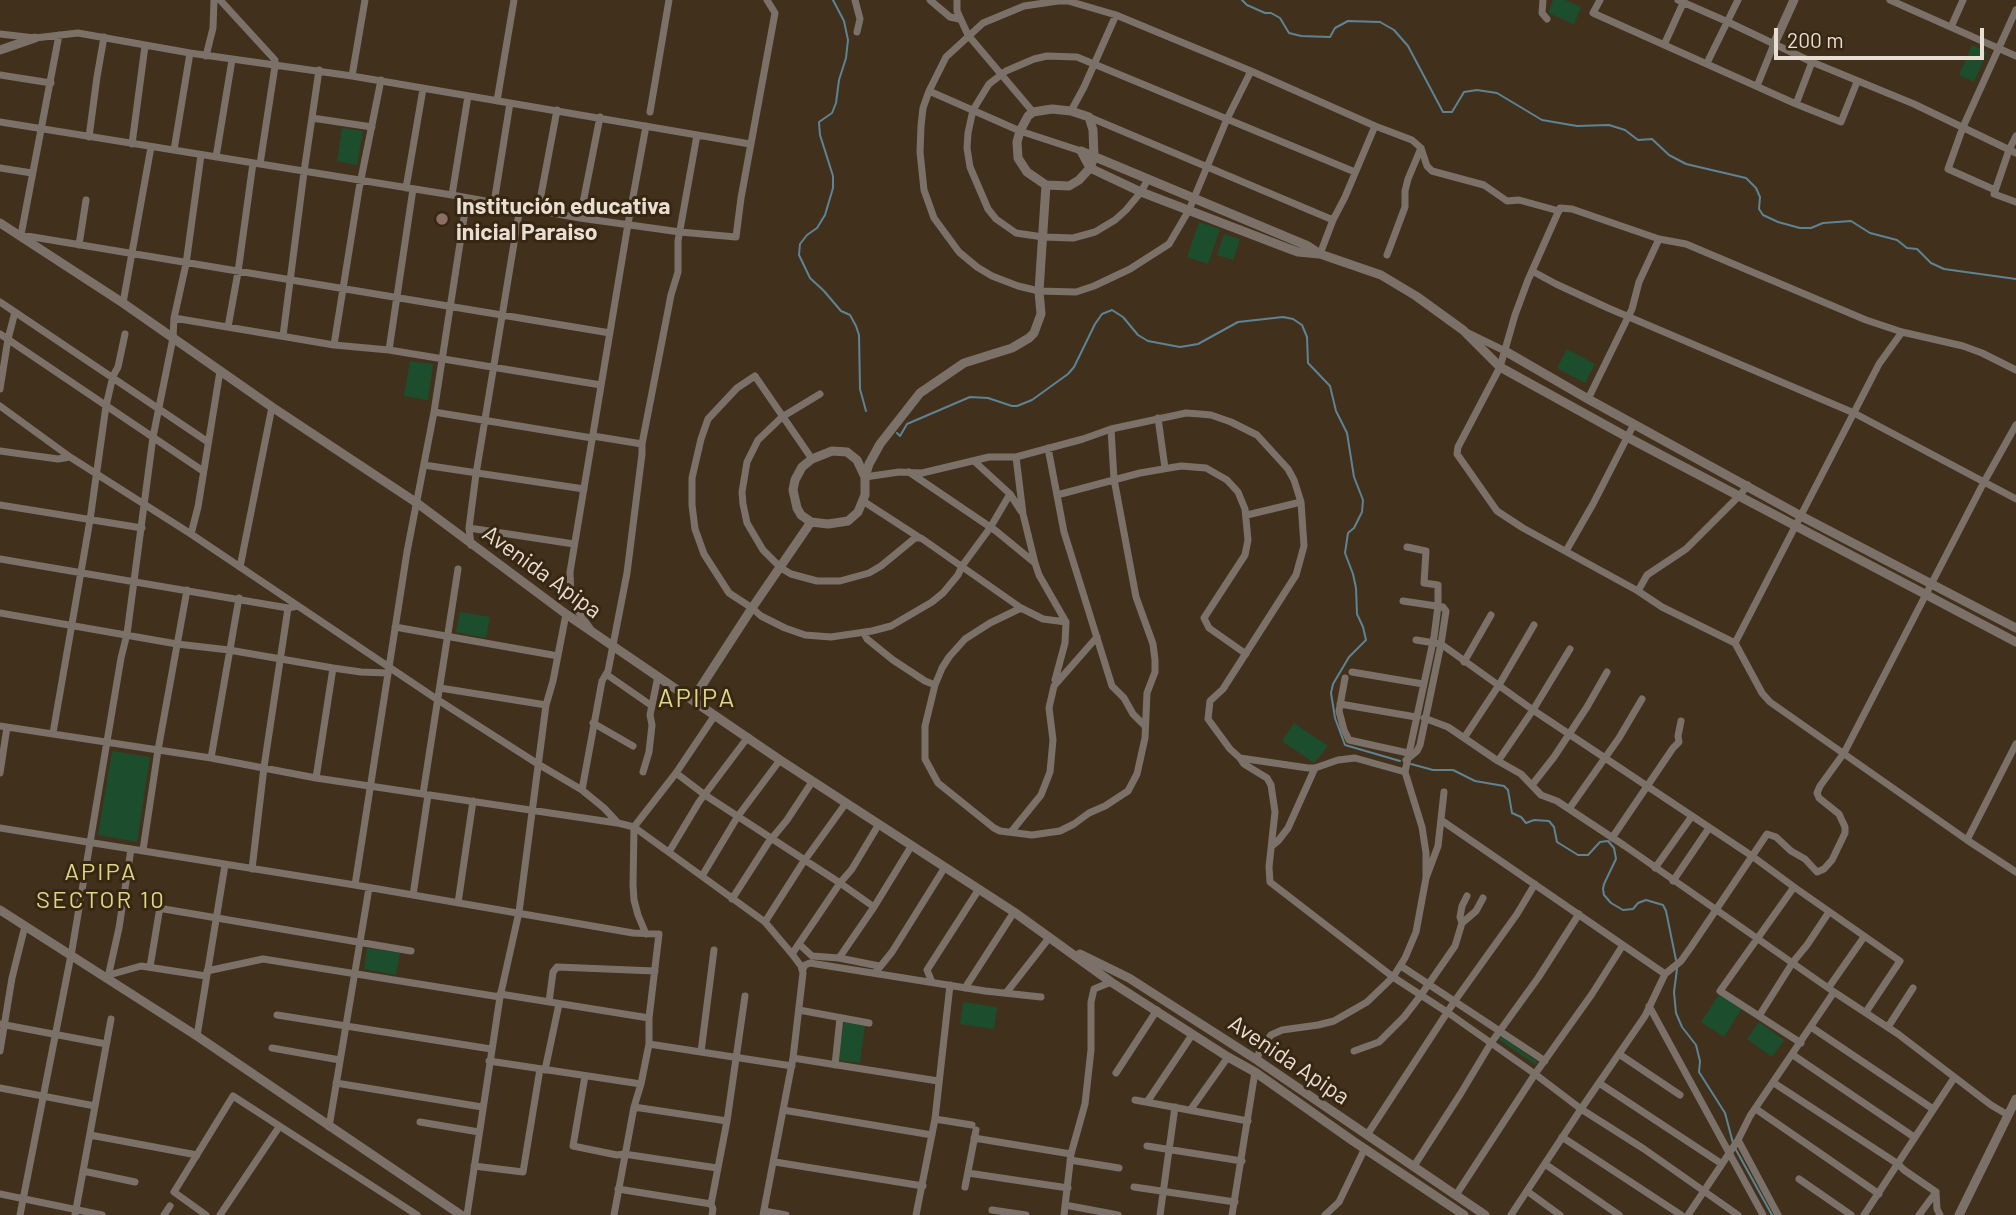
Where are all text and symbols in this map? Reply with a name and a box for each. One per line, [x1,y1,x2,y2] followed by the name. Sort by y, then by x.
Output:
[1778,14,1988,58] scale bar
[1787,27,1844,52] text: 200 m
[456,192,670,246] place label: Institución educativa inicial Paraiso
[434,211,450,227] marker: Institución educativa inicial Paraiso
[477,520,607,624] street label: Avenida Apipa
[658,682,736,714] district label: APIPA
[37,858,165,914] district label: APIPA SECTOR 10
[1223,1009,1355,1111] street label: Avenida Apipa

